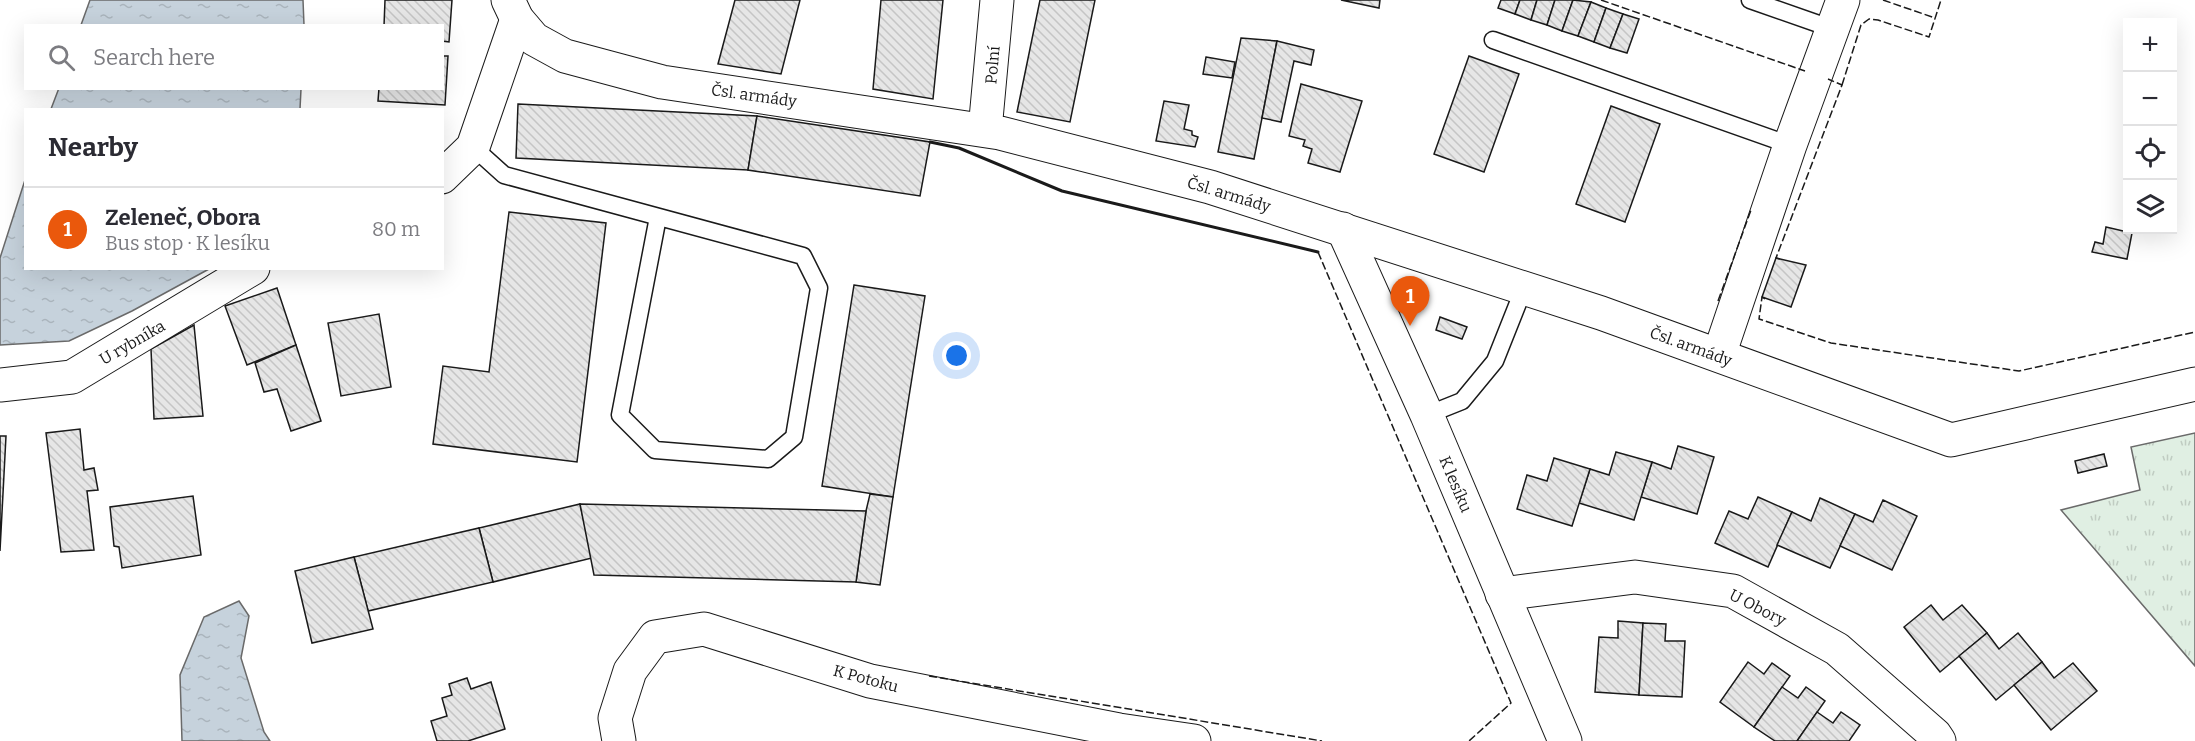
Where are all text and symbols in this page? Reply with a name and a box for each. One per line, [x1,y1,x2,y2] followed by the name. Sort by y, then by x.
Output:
[2123,18,2177,234] map controls
[2123,18,2177,72] button: +
[24,24,444,90] search box
[45,41,78,74] icon: search
[93,44,215,71] text: Search here
[981,45,1004,85] street label: Polní
[2123,72,2177,126] button: −
[710,79,799,111] street label: Čsl. armády
[2123,126,2177,180] button: locate
[48,132,138,163] text: Nearby
[1185,172,1274,216] street label: Čsl. armády
[2123,180,2177,234] button: layers
[105,204,260,231] text: Zeleneč, Obora
[63,217,72,241] text: 1
[372,217,420,241] text: 80 m
[105,231,270,255] text: Bus stop · K lesíku
[1390,276,1430,326] pin: 1
[96,316,169,369] street label: U rybníka
[1647,322,1735,370] street label: Čsl. armády
[942,341,971,370] your location
[1435,453,1476,515] street label: K lesíku
[1726,585,1790,630] street label: U Obory
[831,661,901,696] street label: K Potoku

